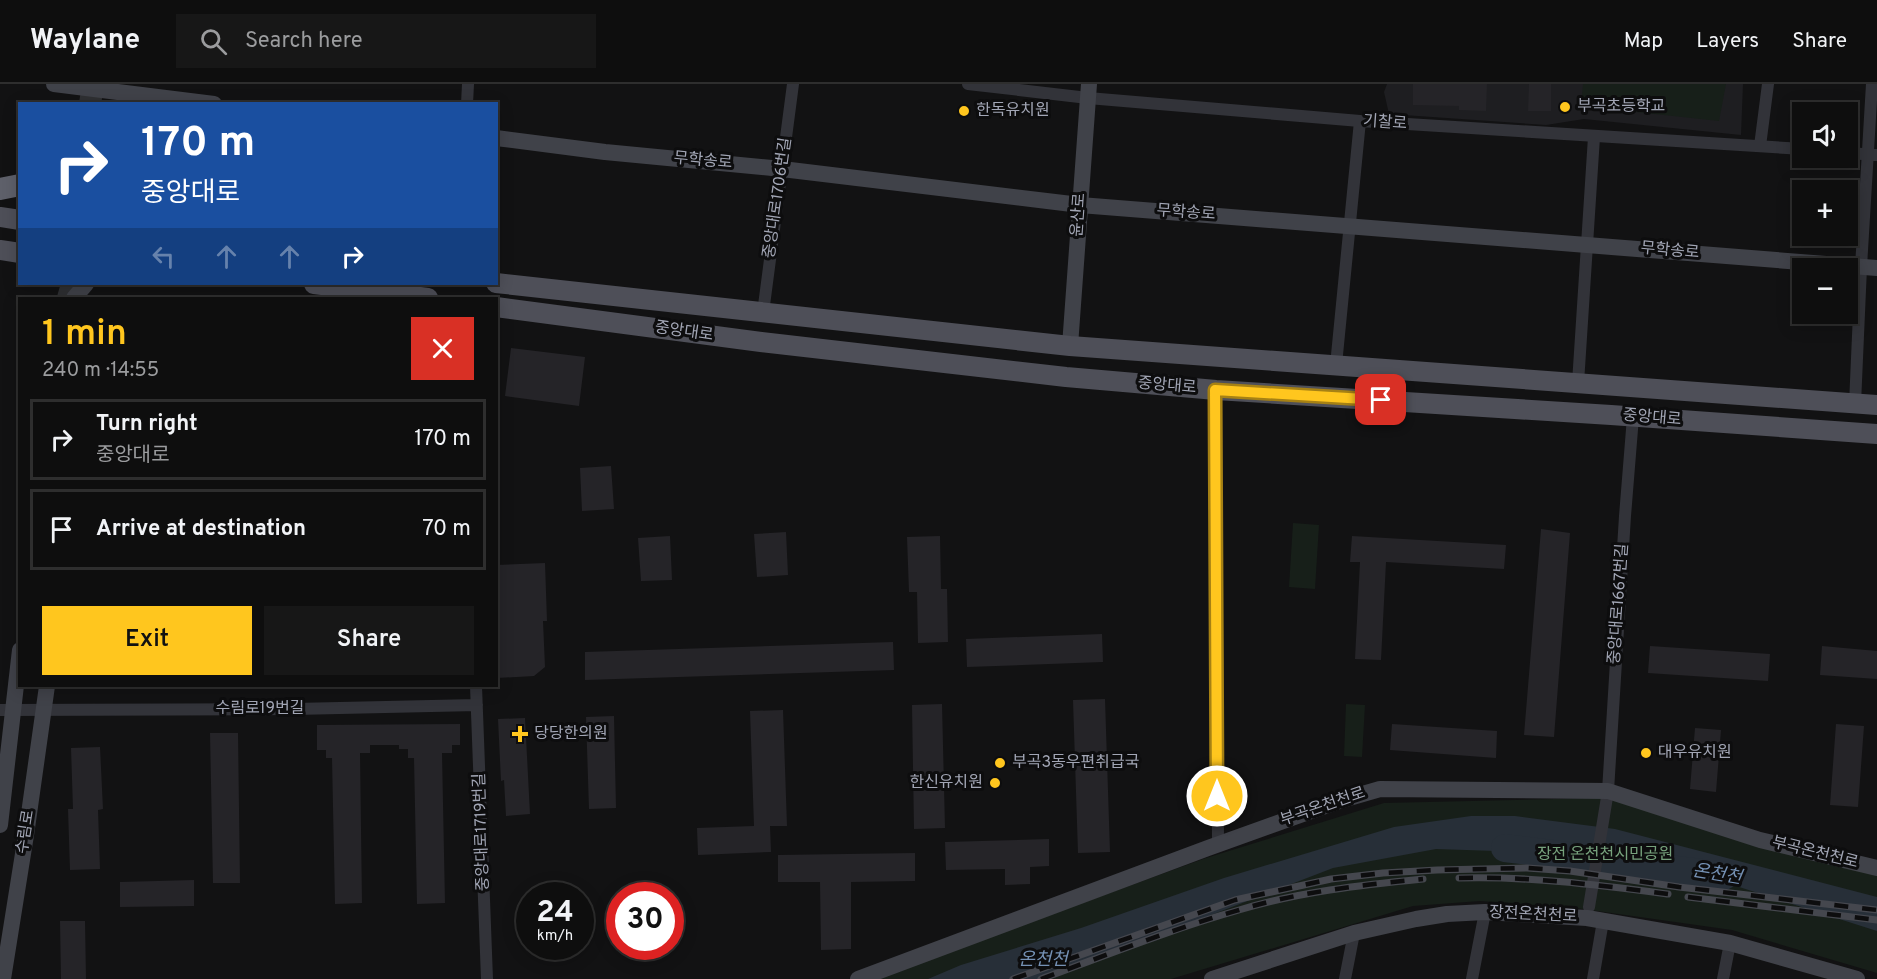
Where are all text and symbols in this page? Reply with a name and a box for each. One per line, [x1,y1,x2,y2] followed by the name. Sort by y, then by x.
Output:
[176,14,596,68] search box
[30,23,140,59] text: Waylane
[197,25,230,58] icon: search
[245,28,363,55] text: Search here
[1624,28,1663,55] text: Map
[1696,28,1759,55] text: Layers
[1792,28,1847,55] text: Share
[1577,97,1665,117] place label: 부곡초등학교
[1558,100,1572,114] marker: 부곡초등학교
[976,101,1050,121] place label: 한독유치원
[1792,102,1858,324] map controls
[1792,102,1858,168] button: sound
[957,104,971,118] marker: 한독유치원
[1362,111,1408,135] street label: 기찰로
[141,118,255,171] text: 170 m
[42,126,120,204] icon: right
[760,136,796,260] street label: 중앙대로1706번길
[673,148,733,174] street label: 무학송로
[141,177,240,211] text: 중앙대로
[1792,180,1858,246] button: +
[1067,192,1091,238] street label: 윤산로
[1156,201,1216,225] street label: 무학송로
[1640,238,1700,264] street label: 무학송로
[147,240,180,273] icon: left
[210,240,243,273] icon: ahead
[273,240,306,273] icon: ahead
[336,240,369,273] icon: right
[1792,258,1858,324] button: −
[42,312,127,358] text: 1 min
[411,317,474,380] button: close
[653,318,715,346] street label: 중앙대로
[42,358,159,384] text: 240 m · 14:55
[1137,373,1197,399] street label: 중앙대로
[1355,374,1406,425] pin
[1364,383,1397,416] icon: arrive
[1622,405,1682,431] street label: 중앙대로
[96,411,198,438] text: Turn right
[45,423,78,456] icon: right
[414,426,471,453] text: 170 m
[96,443,170,469] text: 중앙대로
[45,513,78,546] icon: arrive
[96,516,306,543] text: Arrive at destination
[422,516,471,543] text: 70 m
[1605,543,1633,665] street label: 중앙대로1667번길
[42,606,252,675] button: Exit
[264,606,474,675] button: Share
[215,699,305,719] street label: 수림로19번길
[534,724,608,744] place label: 당당한의원
[511,725,529,743] marker: 당당한의원
[1658,743,1732,763] place label: 대우유치원
[1639,746,1653,760] marker: 대우유치원
[1012,753,1139,773] place label: 부곡3동우편취급국
[993,756,1007,770] marker: 부곡3동우편취급국
[1185,764,1249,828] position arrow
[470,772,494,892] street label: 중앙대로1719번길
[909,773,983,793] place label: 한신유치원
[988,776,1002,790] marker: 한신유치원
[1278,783,1368,831] street label: 부곡온천천로
[13,808,39,855] street label: 수림로
[1770,833,1861,873] street label: 부곡온천천로
[1537,845,1673,865] park label: 장전 온천천시민공원
[1691,860,1746,891] water label: 온천천
[606,882,684,960] speed limit sign: 30
[536,895,574,932] text: 24
[1488,903,1578,927] street label: 장전온천천로
[537,927,573,946] text: km/h
[1018,949,1070,972] water label: 온천천

